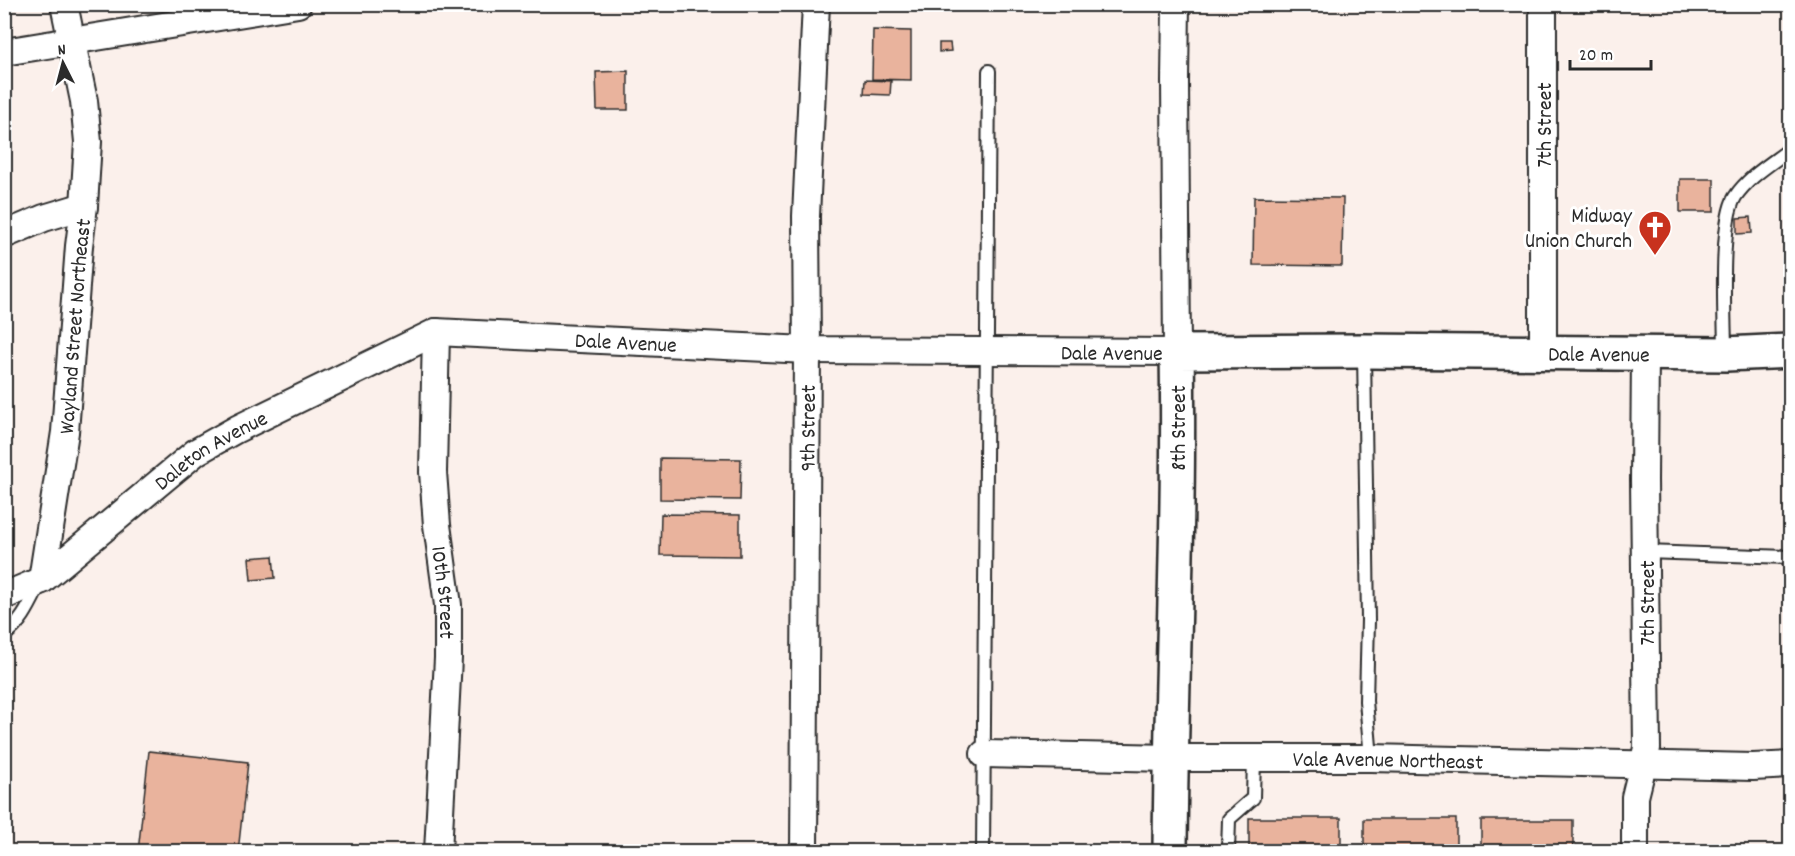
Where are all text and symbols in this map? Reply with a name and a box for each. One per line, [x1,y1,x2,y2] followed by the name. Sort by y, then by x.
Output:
[33,33,93,93] north arrow
[1570,33,1651,71] scale bar
[57,39,67,62] text: N
[1579,44,1613,69] text: 20 m
[1531,82,1562,168] street label: 7th Street
[1525,202,1633,258] place label: Midway Union Church
[1637,209,1673,256] church icon: Midway Union Church
[53,217,101,435] street label: Wayland Street Northeast
[574,327,677,363] street label: Dale Avenue
[1061,339,1163,371] street label: Dale Avenue
[1548,341,1650,372] street label: Dale Avenue
[794,385,826,472] street label: 9th Street
[1165,385,1196,471] street label: 8th Street
[149,404,274,500] street label: Daleton Avenue
[421,544,460,639] street label: 10th Street
[1634,560,1665,646] street label: 7th Street
[1293,746,1484,780] street label: Vale Avenue Northeast

